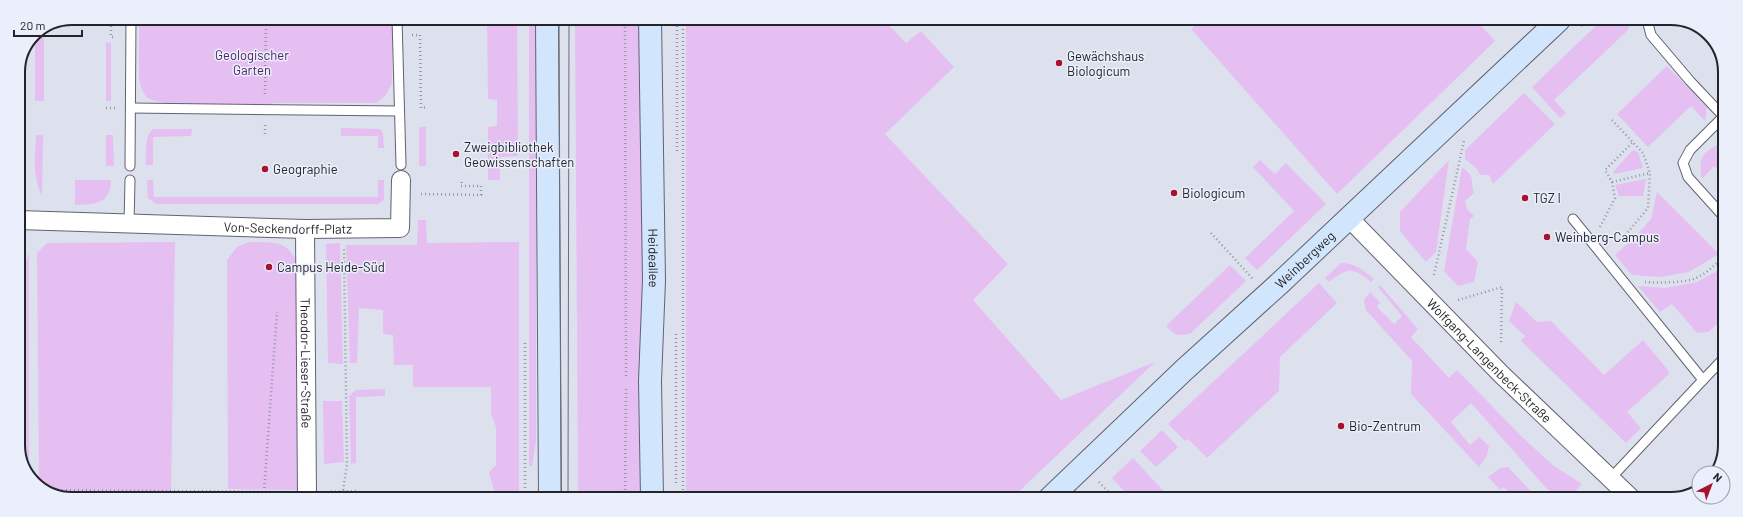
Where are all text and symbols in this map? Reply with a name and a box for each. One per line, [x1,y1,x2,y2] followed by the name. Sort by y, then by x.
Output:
[14,12,82,38] scale bar
[20,18,46,32] text: 20 m
[215,47,289,78] park label: Geologischer Garten
[1067,48,1144,79] place label: Gewächshaus Biologicum
[1054,58,1064,68] marker: Gewächshaus Biologicum
[464,139,574,170] place label: Zweigbibliothek Geowissenschaften
[451,149,461,159] marker: Zweigbibliothek Geowissenschaften
[273,161,338,177] place label: Geographie
[260,164,270,174] marker: Geographie
[1182,185,1245,201] place label: Biologicum
[1169,188,1179,198] marker: Biologicum
[1533,190,1561,206] place label: TGZ I
[1520,193,1530,203] marker: TGZ I
[223,218,352,237] street label: Von-Seckendorff-Platz
[1271,227,1338,292] street label: Weinbergweg
[645,228,662,288] street label: Heideallee
[1555,229,1659,245] place label: Weinberg-Campus
[1542,232,1552,242] marker: Weinberg-Campus
[277,259,385,275] place label: Campus Heide-Süd
[264,262,274,272] marker: Campus Heide-Süd
[1424,295,1555,426] street label: Wolfgang-Langenbeck-Straße
[298,298,314,429] street label: Theodor-Lieser-Straße
[1349,418,1421,434] place label: Bio-Zentrum
[1336,421,1346,431] marker: Bio-Zentrum
[1691,465,1731,505] north arrow
[1711,470,1725,484] text: N

